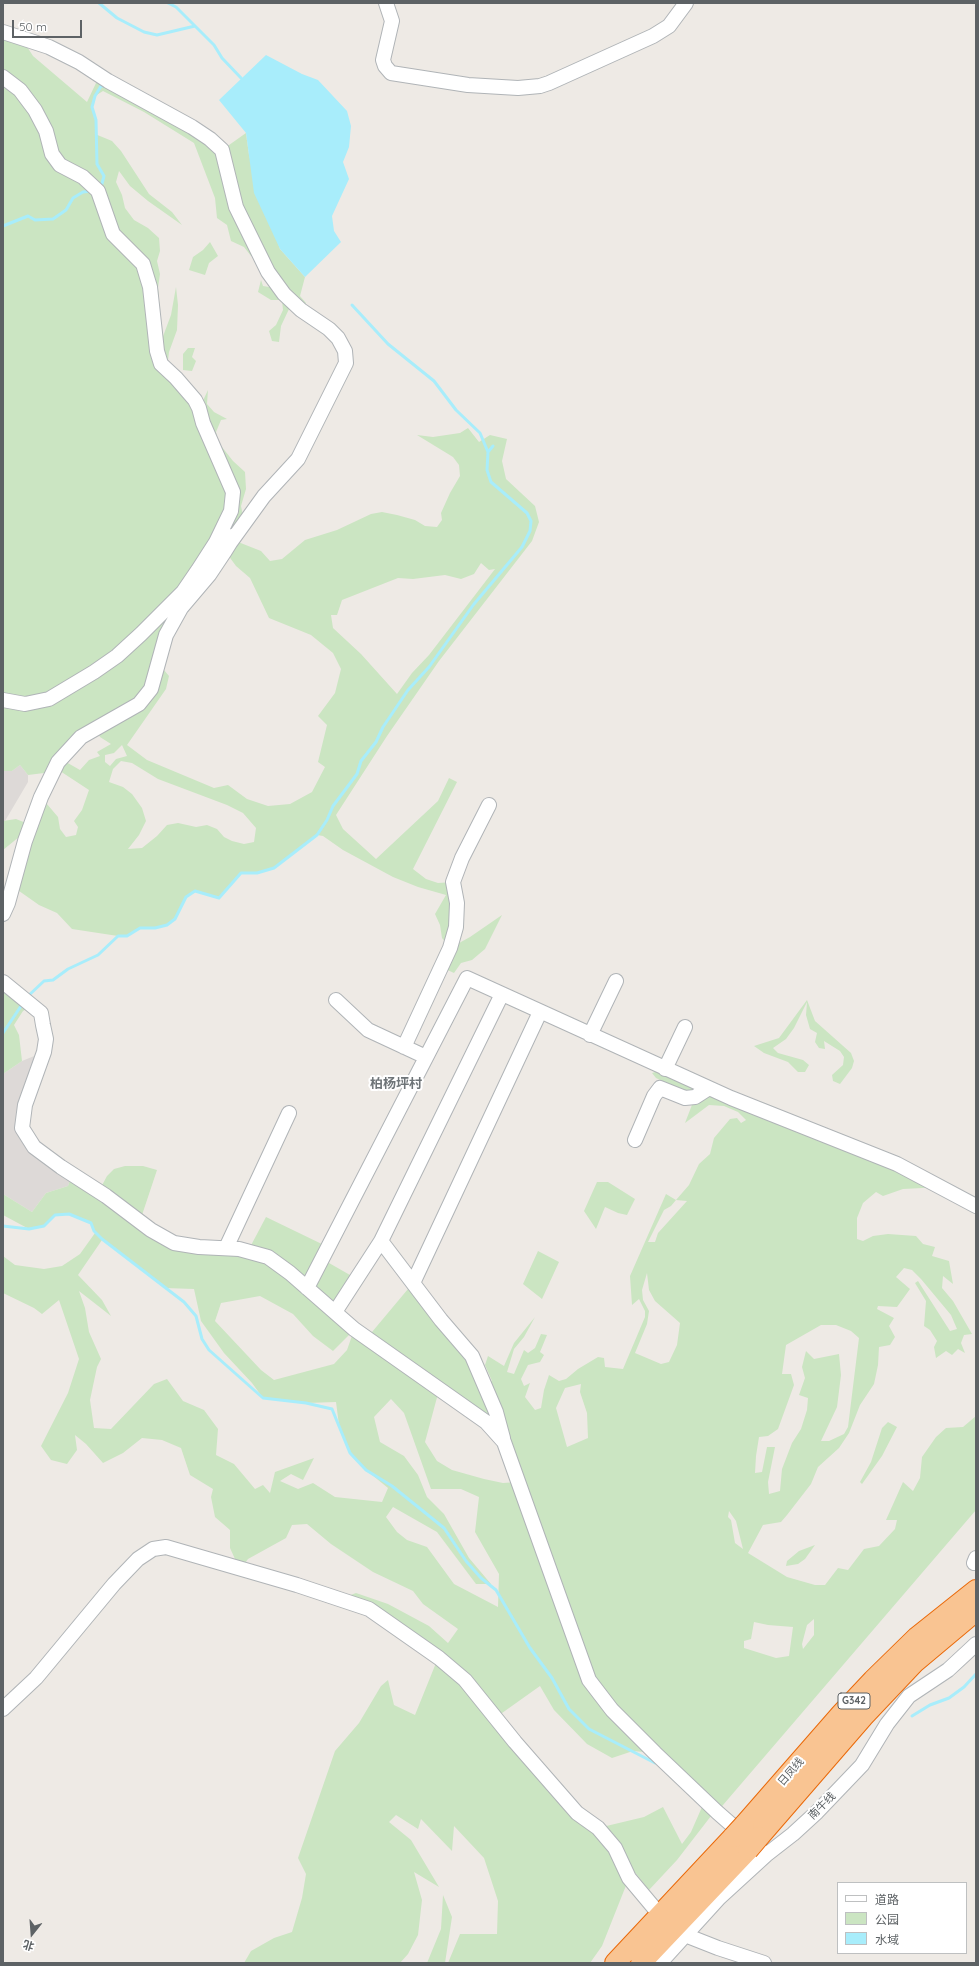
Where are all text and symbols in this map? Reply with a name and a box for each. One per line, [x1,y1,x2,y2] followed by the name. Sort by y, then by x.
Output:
[14,12,84,38] scale bar
[19,19,47,34] text: 50 m
[370,1076,422,1092] district label: 柏杨坪村
[838,1693,870,1709] road number: G342
[775,1755,807,1789] street label: 日凤线
[806,1790,838,1822] street label: 南牛线
[837,1882,967,1954] legend
[875,1892,899,1907] text: 道路
[875,1912,899,1927] text: 公园
[12,1914,52,1954] north arrow
[875,1932,899,1947] text: 水域
[21,1937,36,1954] text: 北

